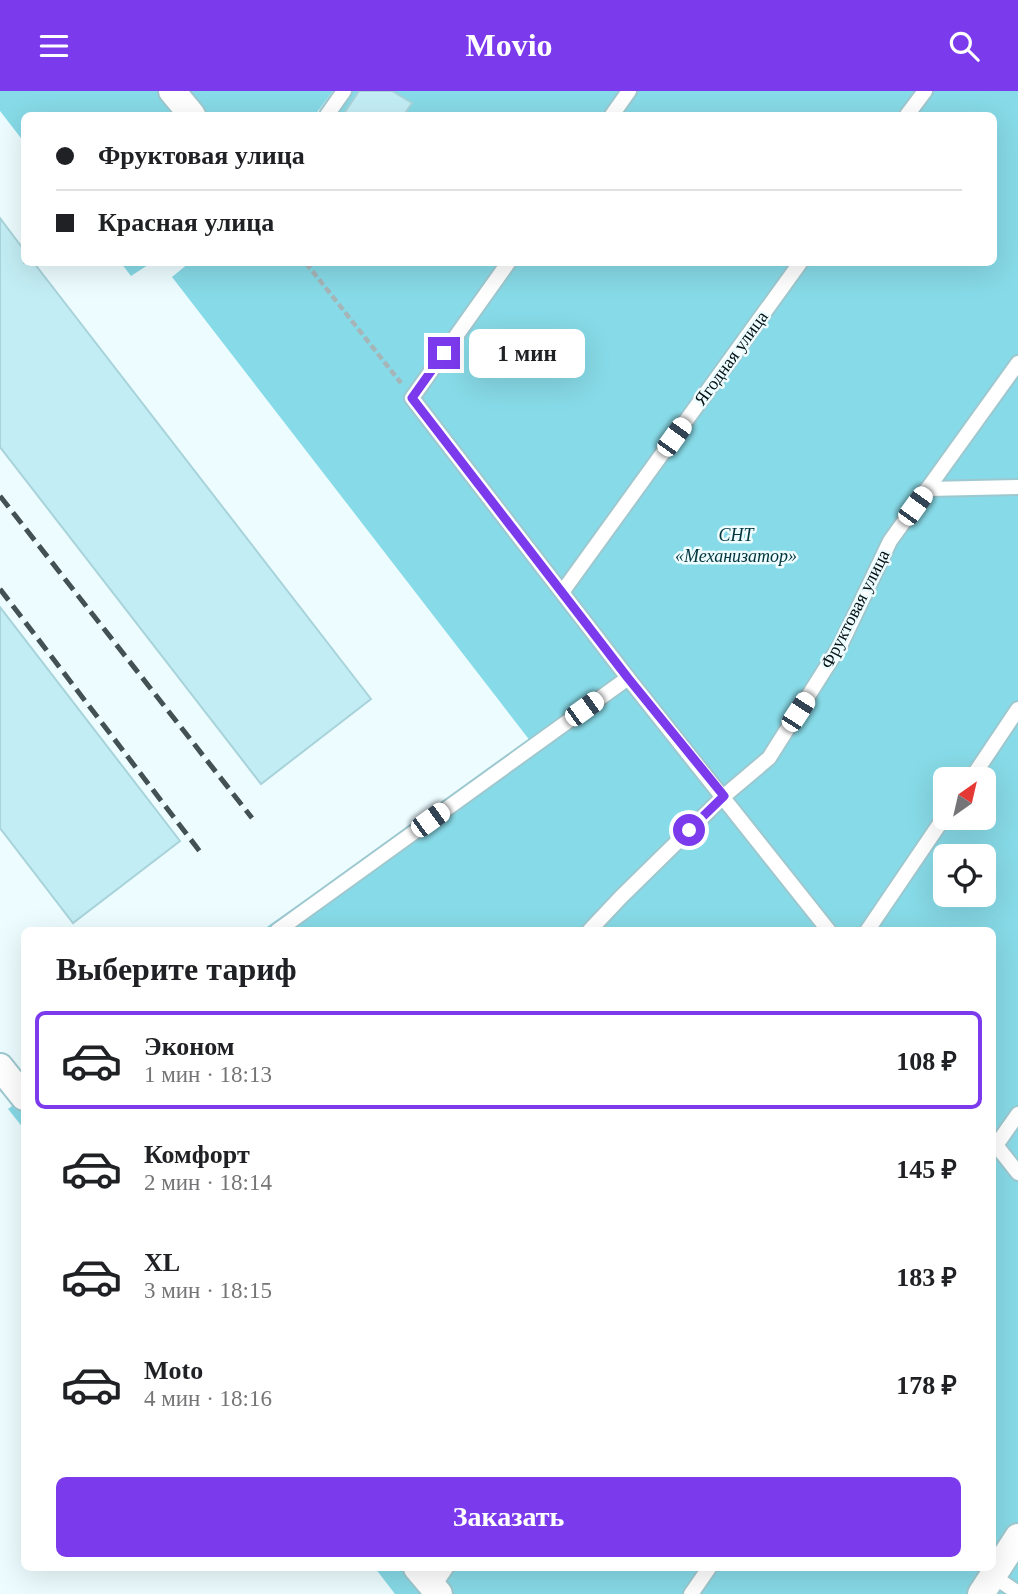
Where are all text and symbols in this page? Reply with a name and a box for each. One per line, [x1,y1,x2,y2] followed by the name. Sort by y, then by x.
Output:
[35,27,73,65] icon: menu
[465,27,553,63] text: Movio
[945,27,983,65] icon: search
[98,141,305,170] text: Фруктовая улица
[98,208,274,237] text: Красная улица
[690,307,772,409] street label: Ягодная улица
[468,329,584,377] callout: 1 мин
[428,337,460,369] route end
[497,341,557,366] text: 1 мин
[654,414,695,460] car
[895,483,936,529] car
[675,525,797,566] park label: СНТ «Механизатор»
[816,546,894,672] street label: Фруктовая улица
[561,688,608,730] car
[778,689,819,735] car
[933,767,996,829] north arrow
[933,767,996,907] map controls
[407,799,454,841] car
[673,814,705,846] route start
[933,844,996,907] button: locate
[56,951,297,987] text: Выберите тариф
[60,1029,123,1092] icon: car
[144,1032,234,1061] text: Эконом
[896,1047,957,1076] text: 108 ₽
[144,1062,272,1087] text: 1 мин · 18:13
[60,1137,123,1200] icon: car
[144,1140,250,1169] text: Комфорт
[896,1155,957,1184] text: 145 ₽
[144,1170,272,1195] text: 2 мин · 18:14
[60,1245,123,1308] icon: car
[144,1248,180,1277] text: XL
[896,1263,957,1292] text: 183 ₽
[144,1278,272,1303] text: 3 мин · 18:15
[60,1353,123,1416] icon: car
[144,1356,203,1385] text: Moto
[896,1371,957,1400] text: 178 ₽
[144,1386,272,1411] text: 4 мин · 18:16
[56,1477,961,1557] button: Заказать

